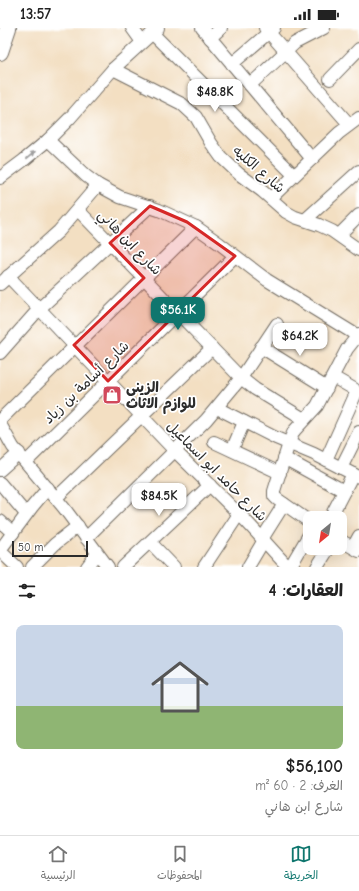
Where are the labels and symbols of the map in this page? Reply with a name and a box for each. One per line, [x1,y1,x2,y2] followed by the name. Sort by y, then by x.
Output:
[182,79,248,113] pin: $48.8K
[229,142,288,197] street label: شارع الكليه
[26,150,37,159] one-way arrow
[91,206,165,281] street label: شارع ابن هاني
[145,297,211,331] pin: $56.1K
[267,323,333,357] pin: $64.2K
[40,337,133,428] street label: شارع أسامة بن زياد
[126,379,196,414] place label: الزينى للوازم الاثاث
[101,384,123,406] shop icon: الزينى للوازم الاثاث
[162,418,270,526] street label: شارع حامد ابو اسماعيل
[126,483,192,517] pin: $84.5K
[303,511,347,555] north arrow
[12,539,88,558] scale bar

